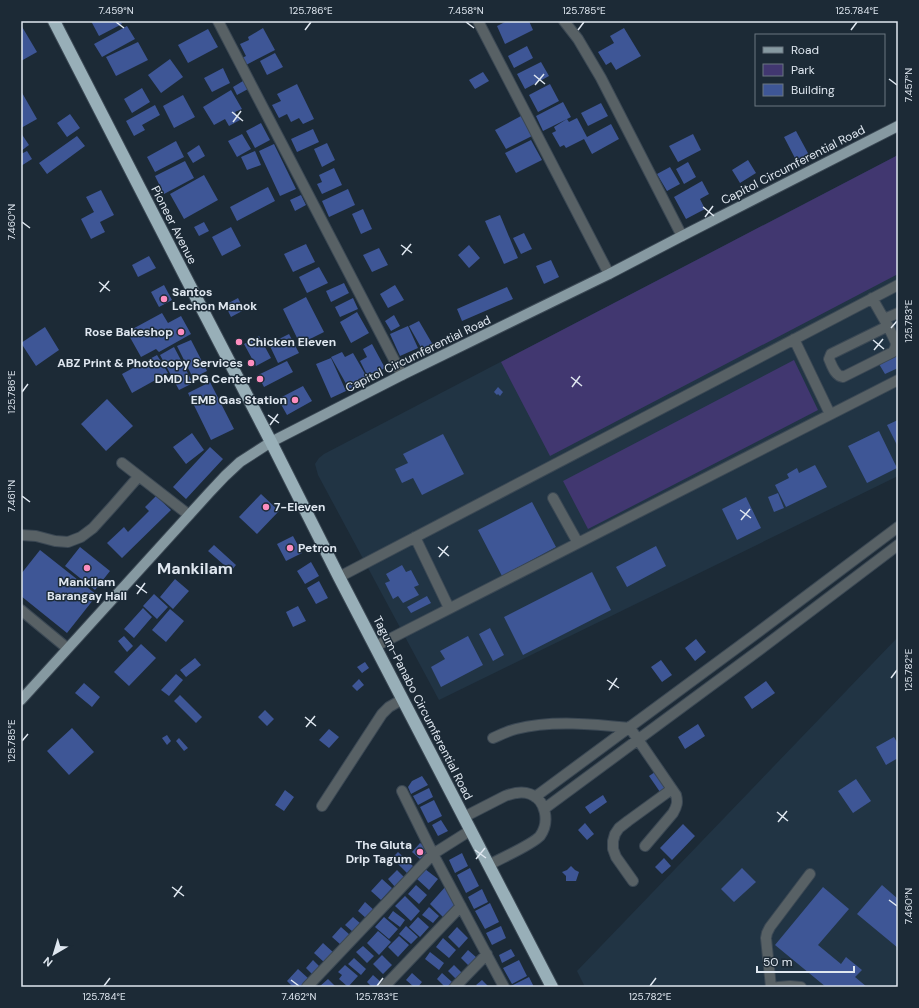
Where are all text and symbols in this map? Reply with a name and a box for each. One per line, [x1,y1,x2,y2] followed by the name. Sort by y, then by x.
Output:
[98,4,134,17] text: 7.459°N
[289,4,333,17] text: 125.786°E
[448,4,484,17] text: 7.458°N
[562,4,606,17] text: 125.785°E
[835,4,879,17] text: 125.784°E
[755,34,885,106] legend
[791,42,819,58] text: Road
[791,62,815,78] text: Park
[902,68,915,102] text: 7.457°N
[791,82,835,98] text: Building
[718,122,868,208] street label: Capitol Circumferential Road
[147,183,201,267] street label: Pioneer Avenue
[5,204,18,240] text: 7.460°N
[172,284,257,314] place label: Santos Lechon Manok
[159,294,169,304] marker: Santos Lechon Manok
[902,299,915,342] text: 125.783°E
[343,312,493,396] street label: Capitol Circumferential Road
[85,324,173,340] place label: Rose Bakeshop
[176,327,186,337] marker: Rose Bakeshop
[247,334,336,350] place label: Chicken Eleven
[234,337,244,347] marker: Chicken Eleven
[57,355,243,371] place label: ABZ Print & Photocopy Services
[246,358,256,368] marker: ABZ Print & Photocopy Services
[5,370,18,414] text: 125.786°E
[155,371,252,387] place label: DMD LPG Center
[255,374,265,384] marker: DMD LPG Center
[191,392,287,408] place label: EMB Gas Station
[290,395,300,405] marker: EMB Gas Station
[5,480,18,512] text: 7.461°N
[274,499,326,515] place label: 7-Eleven
[261,502,271,512] marker: 7-Eleven
[298,540,337,556] place label: Petron
[285,543,295,553] marker: Petron
[157,558,233,579] district label: Mankilam
[82,563,92,573] marker: Mankilam Barangay Hall
[47,574,127,604] place label: Mankilam Barangay Hall
[370,613,476,803] street label: Tagum-Panabo Circumferential Road
[902,648,915,691] text: 125.782°E
[5,719,18,763] text: 125.785°E
[346,837,412,867] place label: The Gluta Drip Tagum
[415,847,425,857] marker: The Gluta Drip Tagum
[902,888,915,924] text: 7.460°N
[34,934,74,974] north arrow
[757,948,854,974] scale bar
[40,954,55,970] text: N
[763,954,792,970] text: 50 m
[82,990,126,1003] text: 125.784°E
[282,990,317,1003] text: 7.462°N
[356,990,399,1003] text: 125.783°E
[629,990,672,1003] text: 125.782°E

